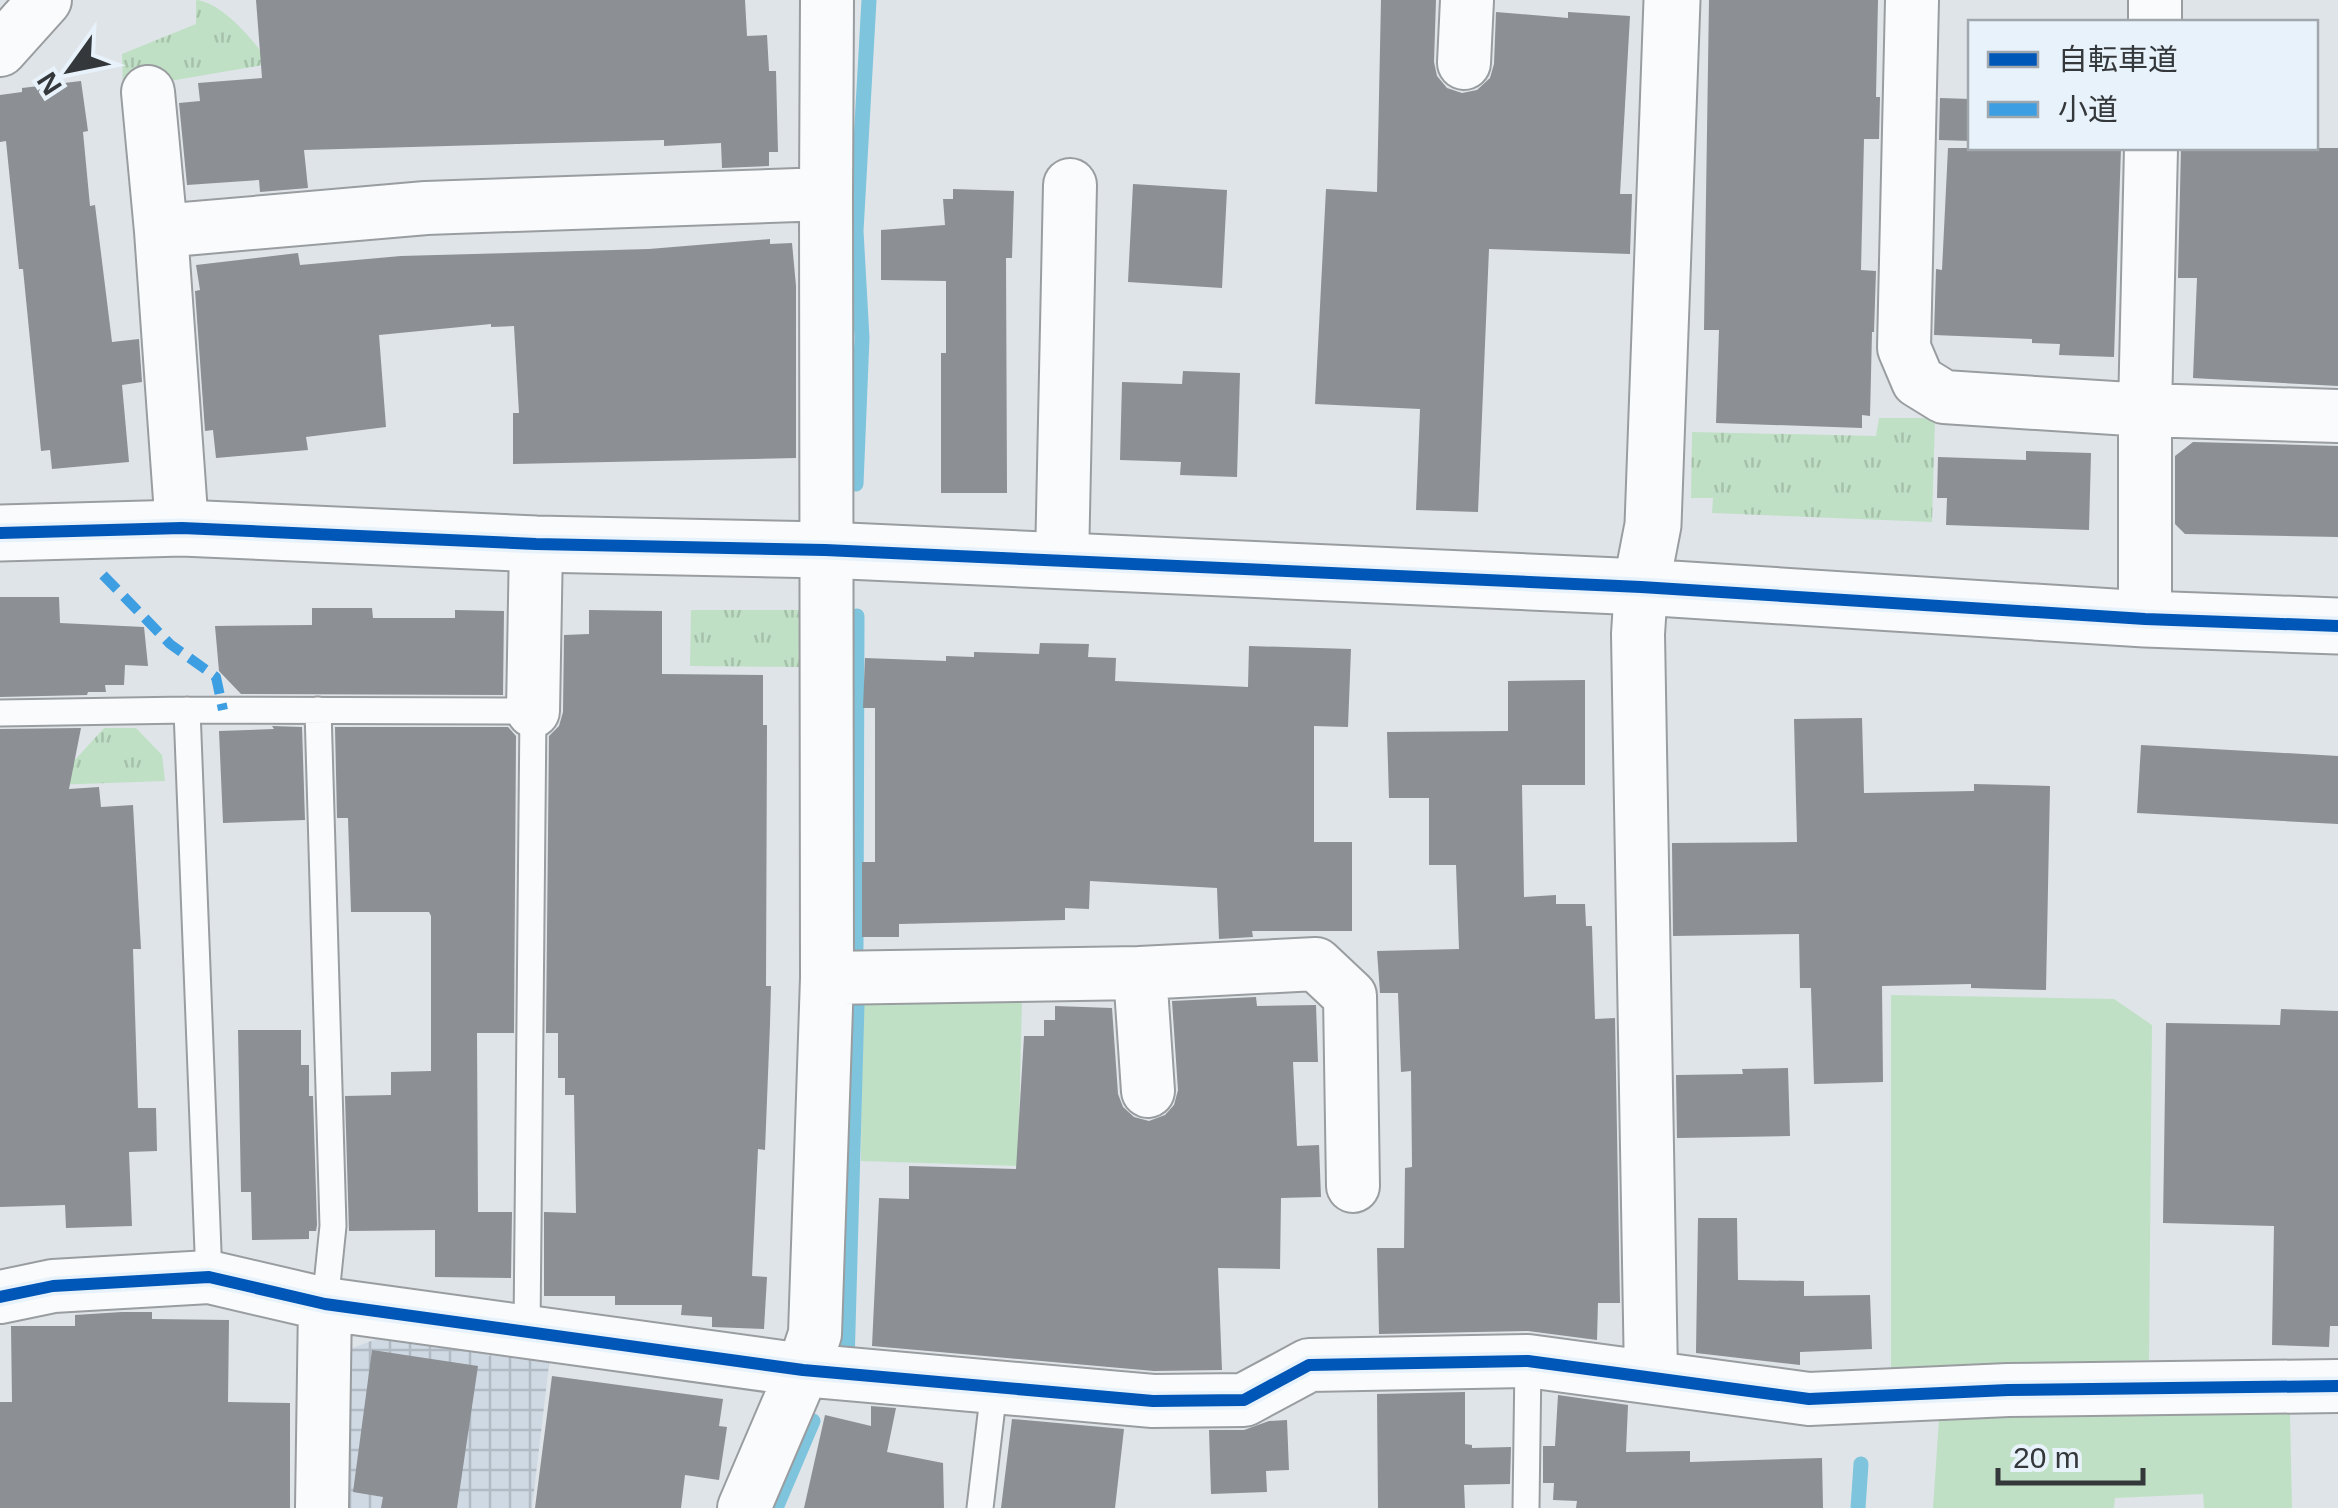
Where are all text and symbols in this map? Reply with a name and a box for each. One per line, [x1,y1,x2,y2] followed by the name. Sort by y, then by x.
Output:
[20,20,120,120] north arrow
[1968,20,2318,150] legend
[2058,43,2178,76] text: 自転車道
[31,66,68,100] text: N
[2058,93,2118,126] text: 小道
[1998,1423,2143,1485] scale bar
[2013,1441,2080,1474] text: 20 m

